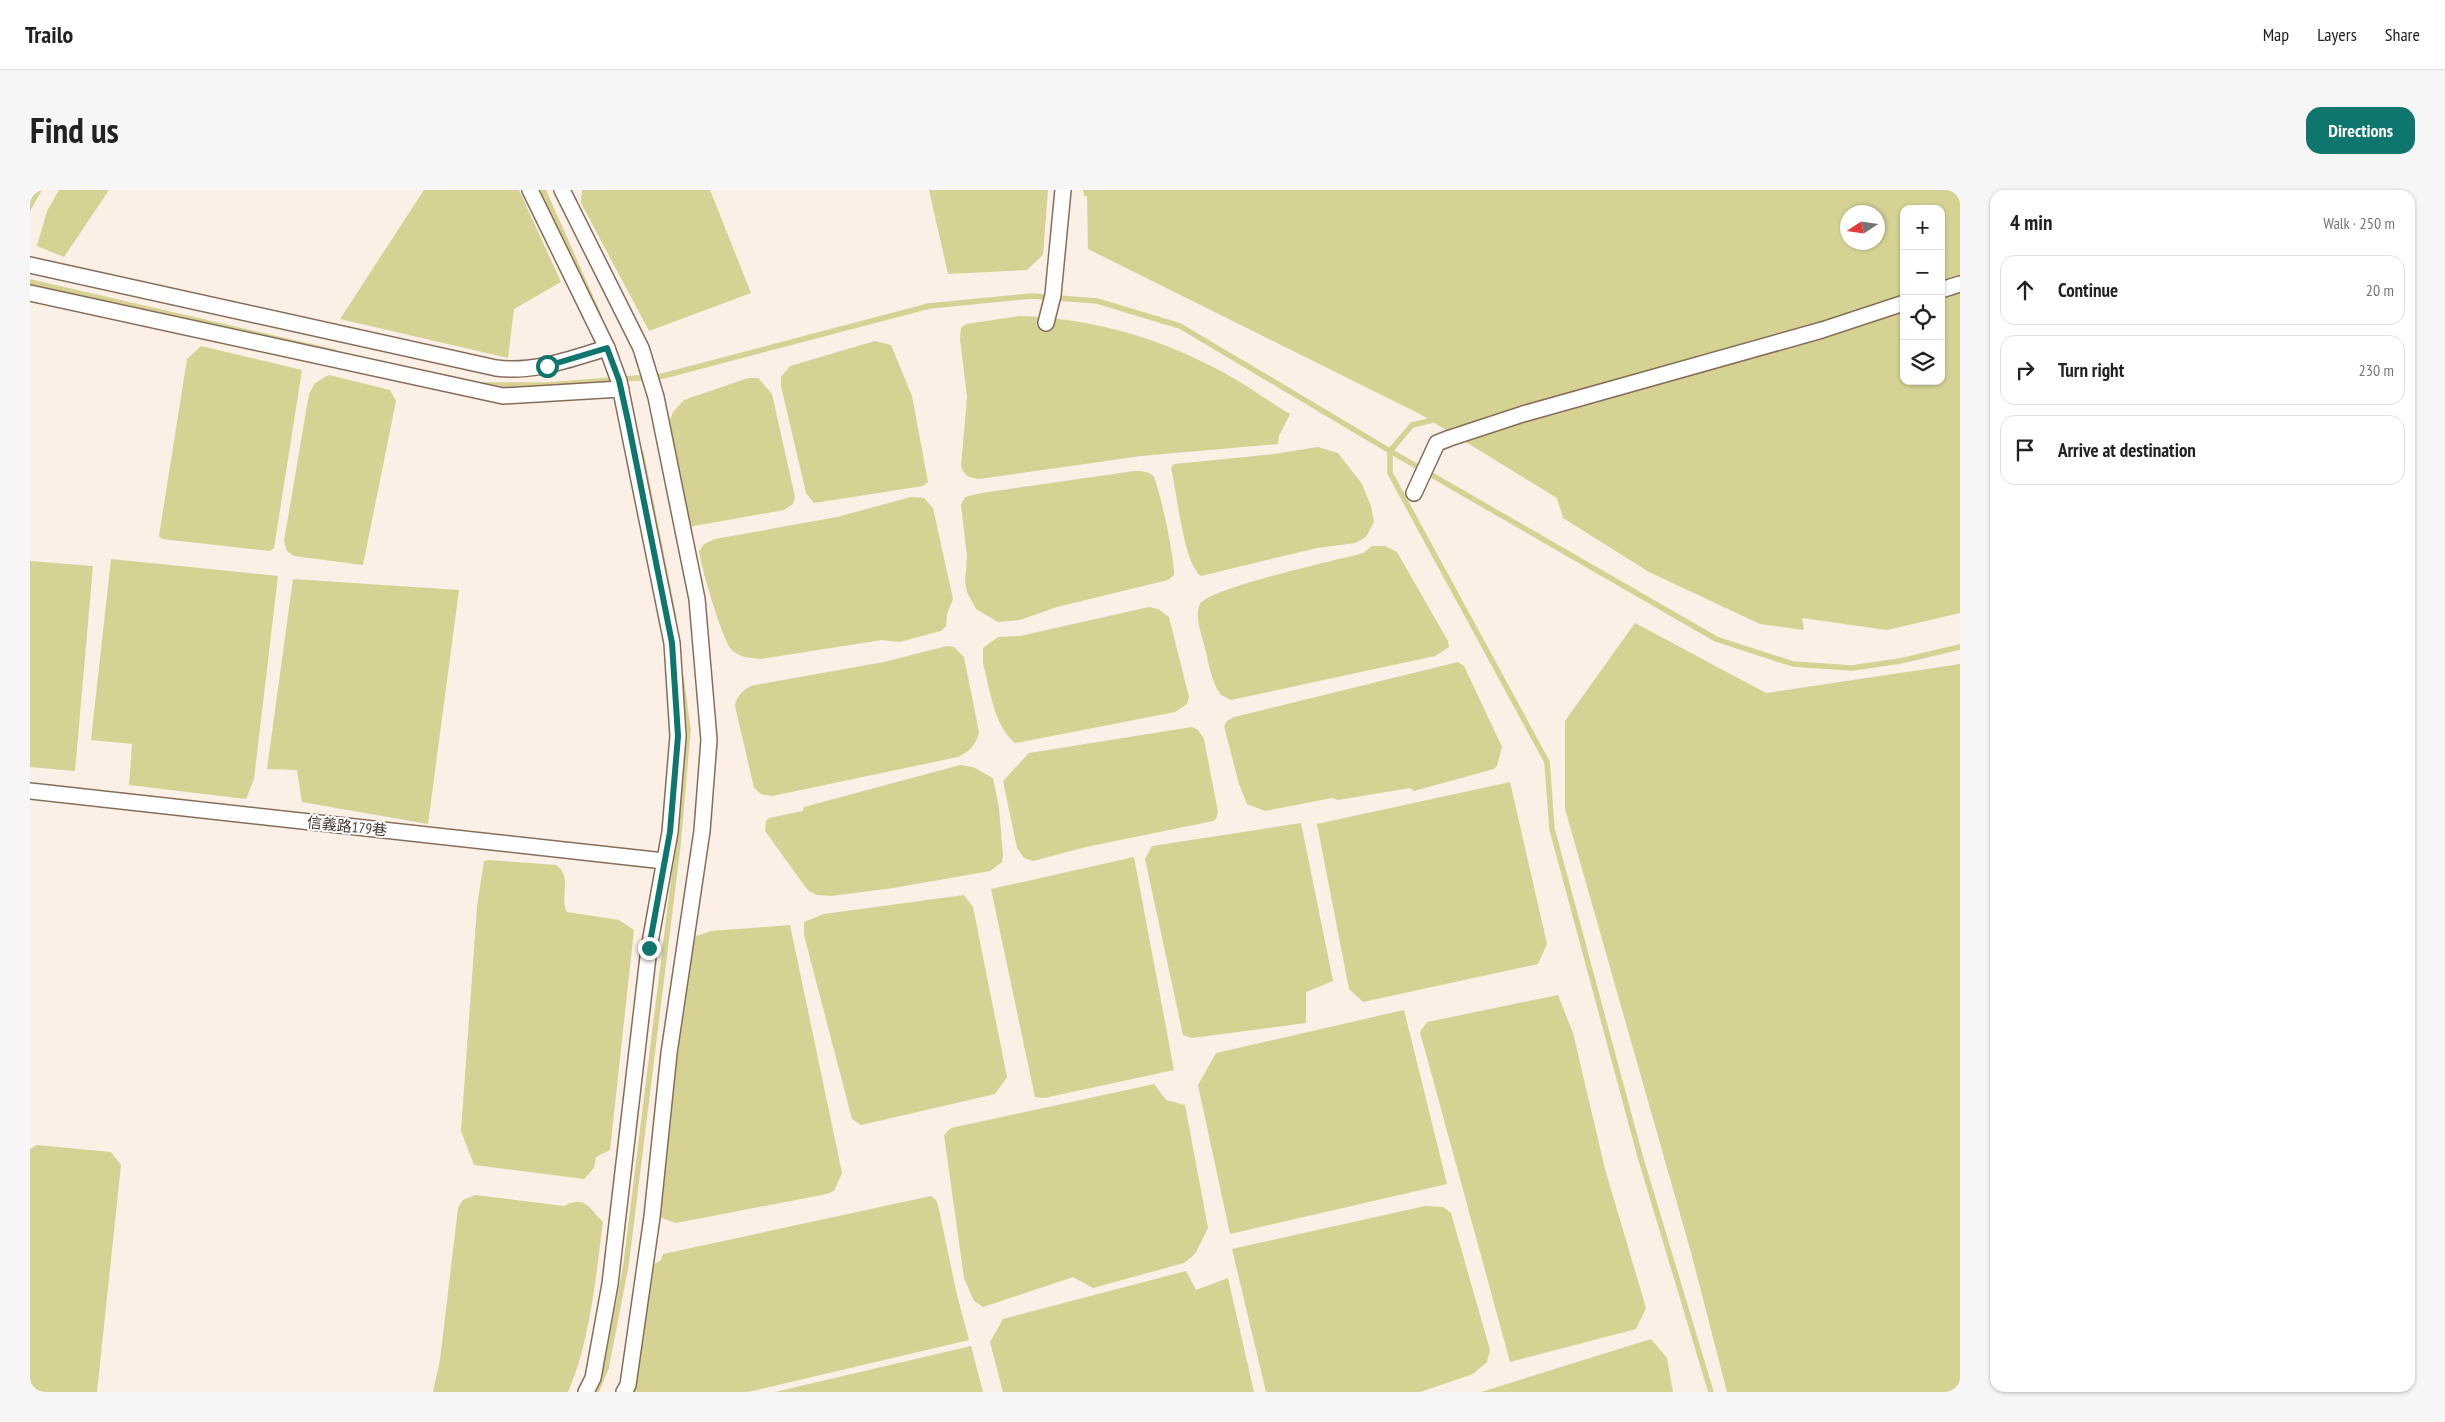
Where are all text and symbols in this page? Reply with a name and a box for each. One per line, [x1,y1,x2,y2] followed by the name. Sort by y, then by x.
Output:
[25,19,73,50] text: Trailo
[2263,23,2289,46] text: Map
[2317,23,2357,46] text: Layers
[2385,23,2420,46] text: Share
[30,107,119,153] text: Find us
[2306,107,2415,154] button: Directions
[1840,205,1885,250] north arrow
[1900,205,1945,385] map controls
[1900,205,1945,250] button: +
[2010,209,2052,236] text: 4 min
[2323,213,2395,233] text: Walk · 250 m
[1900,250,1945,295] button: −
[2011,276,2039,304] icon: ahead
[2058,278,2118,302] text: Continue
[2366,280,2394,300] text: 20 m
[1900,295,1945,340] button: locate
[1900,340,1945,385] button: layers
[536,355,559,378] route start
[2011,356,2039,384] icon: right
[2058,358,2124,382] text: Turn right
[2359,360,2394,380] text: 230 m
[2011,436,2039,464] icon: arrive
[2058,438,2196,462] text: Arrive at destination
[306,812,388,840] street label: 信義路179巷
[638,937,661,960] route end

